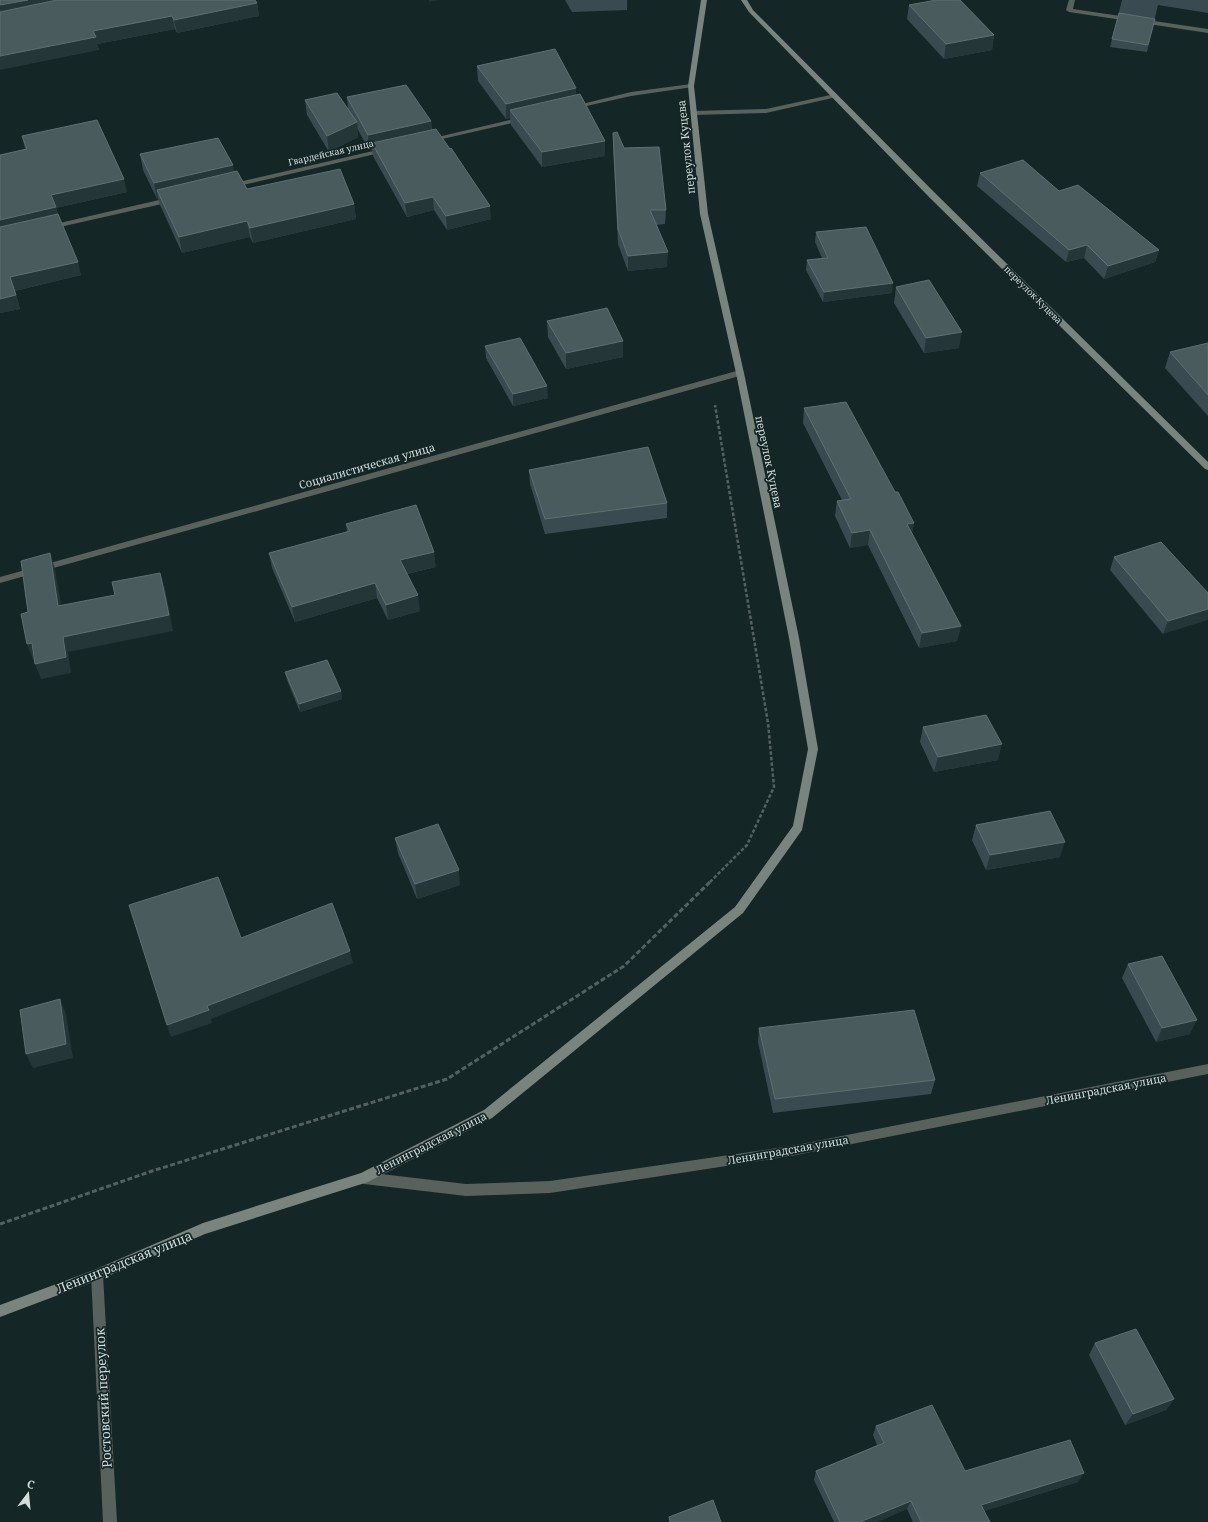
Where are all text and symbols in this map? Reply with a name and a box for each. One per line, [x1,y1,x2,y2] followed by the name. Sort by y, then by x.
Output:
[673,99,698,195] street label: переулок Куцева
[287,136,375,169] street label: Гвардейская улица
[1001,263,1065,327] street label: переулок Куцева
[752,414,787,510] street label: переулок Куцева
[297,439,437,492] street label: Социалистическая улица
[1044,1069,1168,1108] street label: Ленинградская улица
[373,1108,489,1177] street label: Ленинградская улица
[726,1131,850,1168] street label: Ленинградская улица
[53,1226,195,1298] street label: Ленинградская улица
[90,1327,116,1468] street label: Ростовский переулок
[8,1474,48,1514] north arrow
[25,1476,36,1492] text: С

